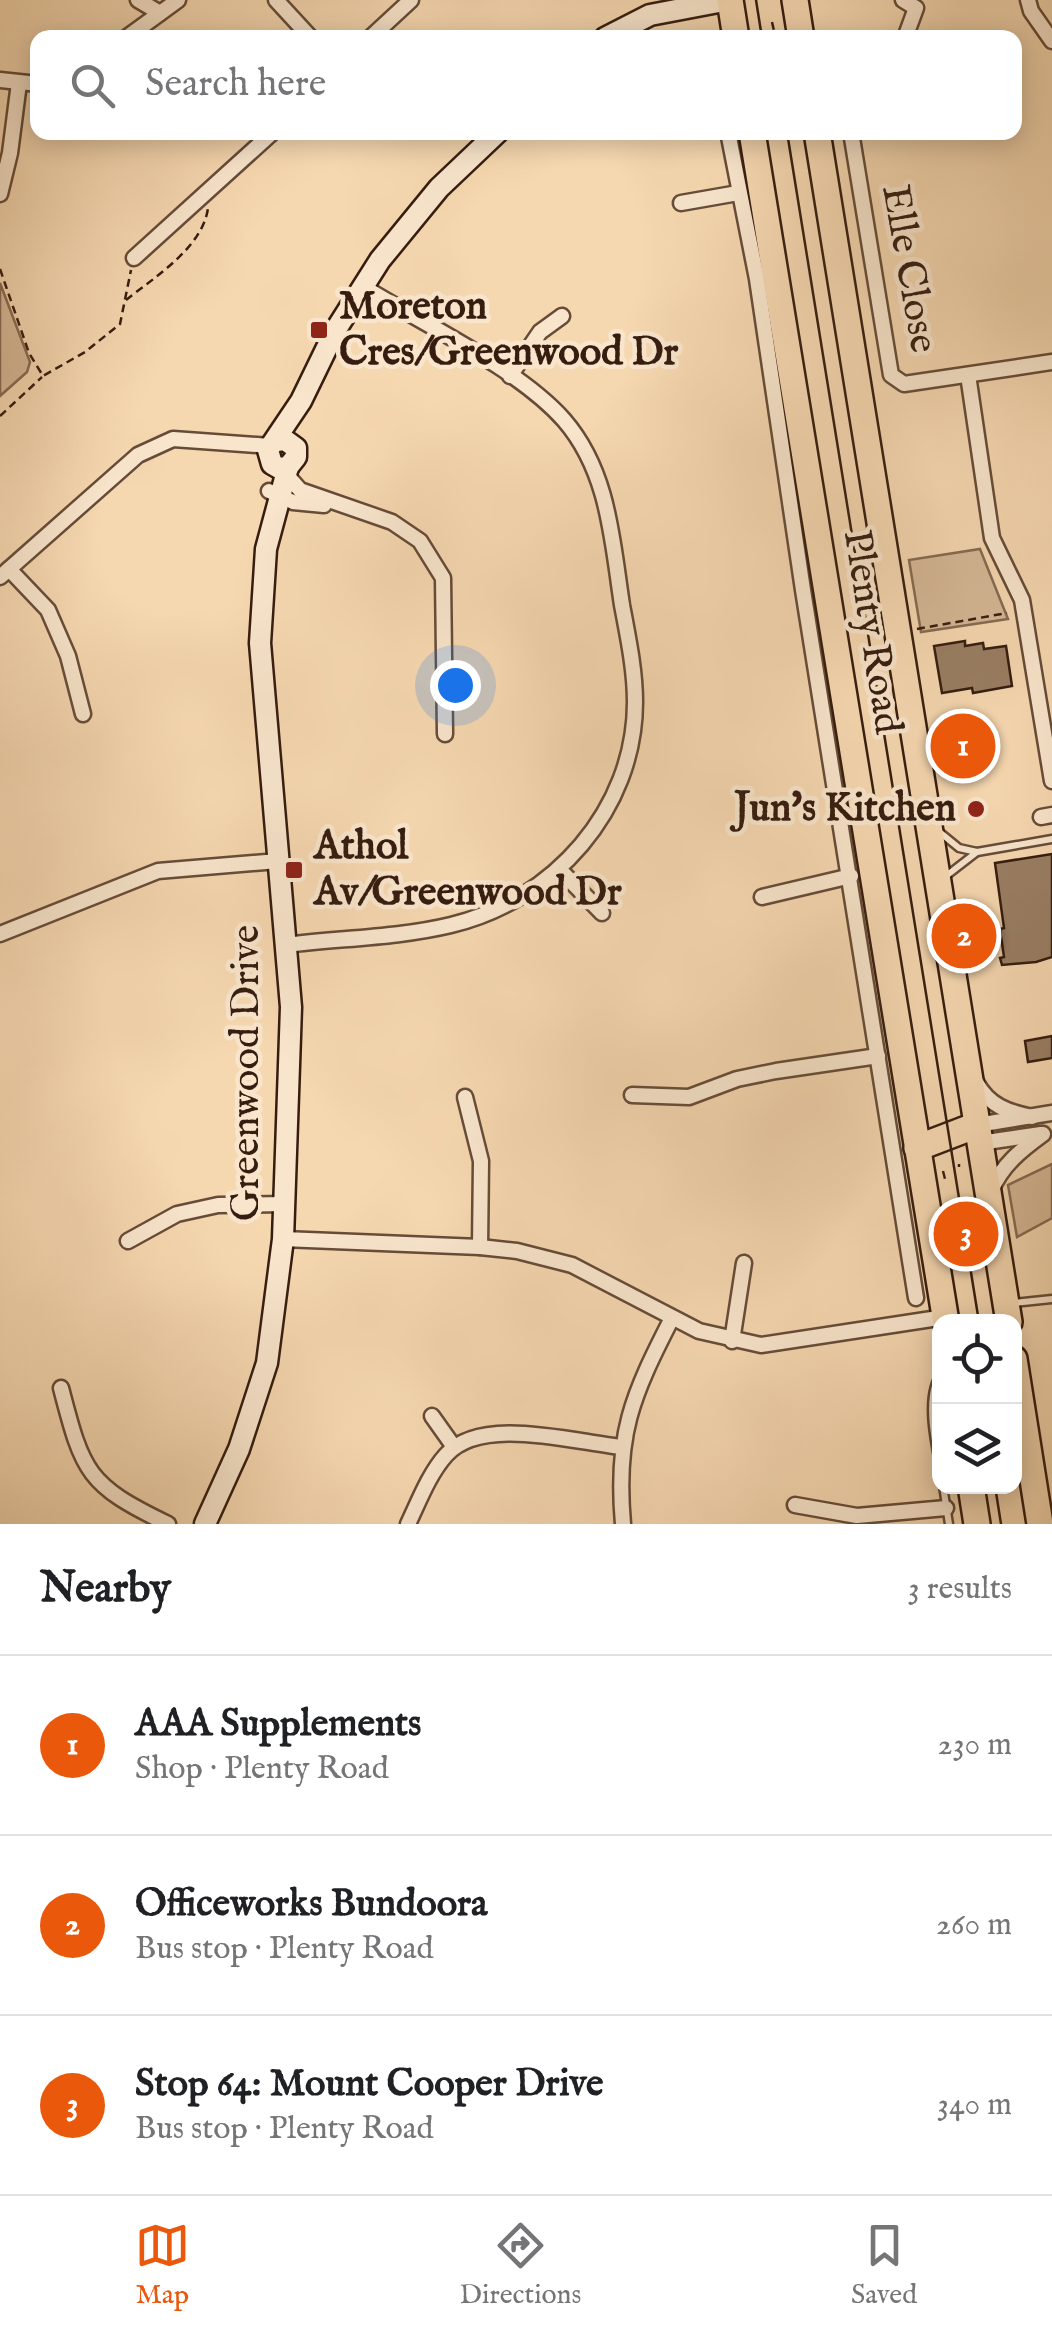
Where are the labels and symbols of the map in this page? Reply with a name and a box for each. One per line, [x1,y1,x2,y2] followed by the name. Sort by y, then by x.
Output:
[868,181,948,357] street label: Elle Close
[339,282,679,379] place label: Moreton Cres/Greenwood Dr
[308,319,330,341] marker: Moreton Cres/Greenwood Dr
[830,526,912,738] street label: Plenty Road
[430,660,481,711] your location
[930,708,996,784] pin: 1
[729,784,956,835] place label: Jun's Kitchen
[965,798,987,820] marker: Jun's Kitchen
[312,822,622,919] place label: Athol Av/Greenwood Dr
[283,859,305,881] marker: Athol Av/Greenwood Dr
[932,898,996,974] pin: 2
[222,925,273,1221] street label: Greenwood Drive
[934,1196,998,1272] pin: 3

